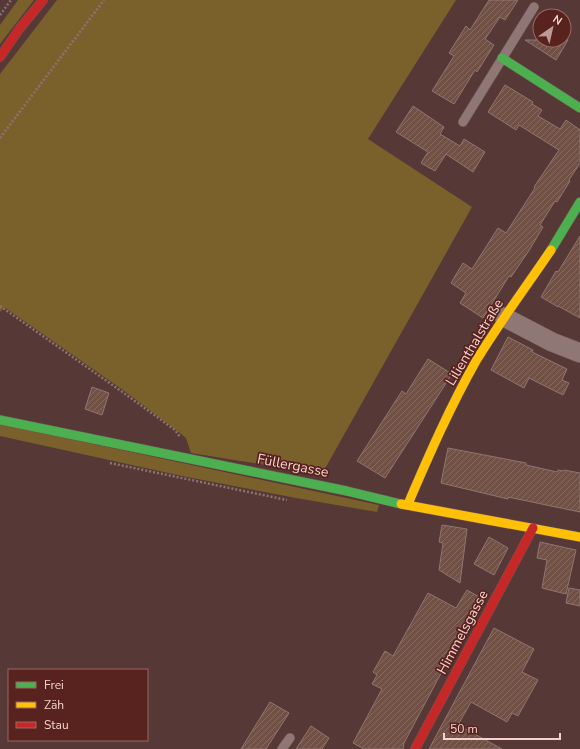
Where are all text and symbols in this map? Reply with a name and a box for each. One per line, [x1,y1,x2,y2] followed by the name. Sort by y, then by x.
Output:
[532,8,572,48] north arrow
[550,12,565,29] text: N
[441,295,508,389] street label: Lilienthalstraße
[256,449,330,482] street label: Füllergasse
[432,587,493,678] street label: Himmelsgasse
[8,669,148,741] legend
[44,677,64,693] text: Frei
[44,697,64,713] text: Zäh
[444,715,560,741] scale bar
[44,717,69,733] text: Stau
[450,721,478,737] text: 50 m

